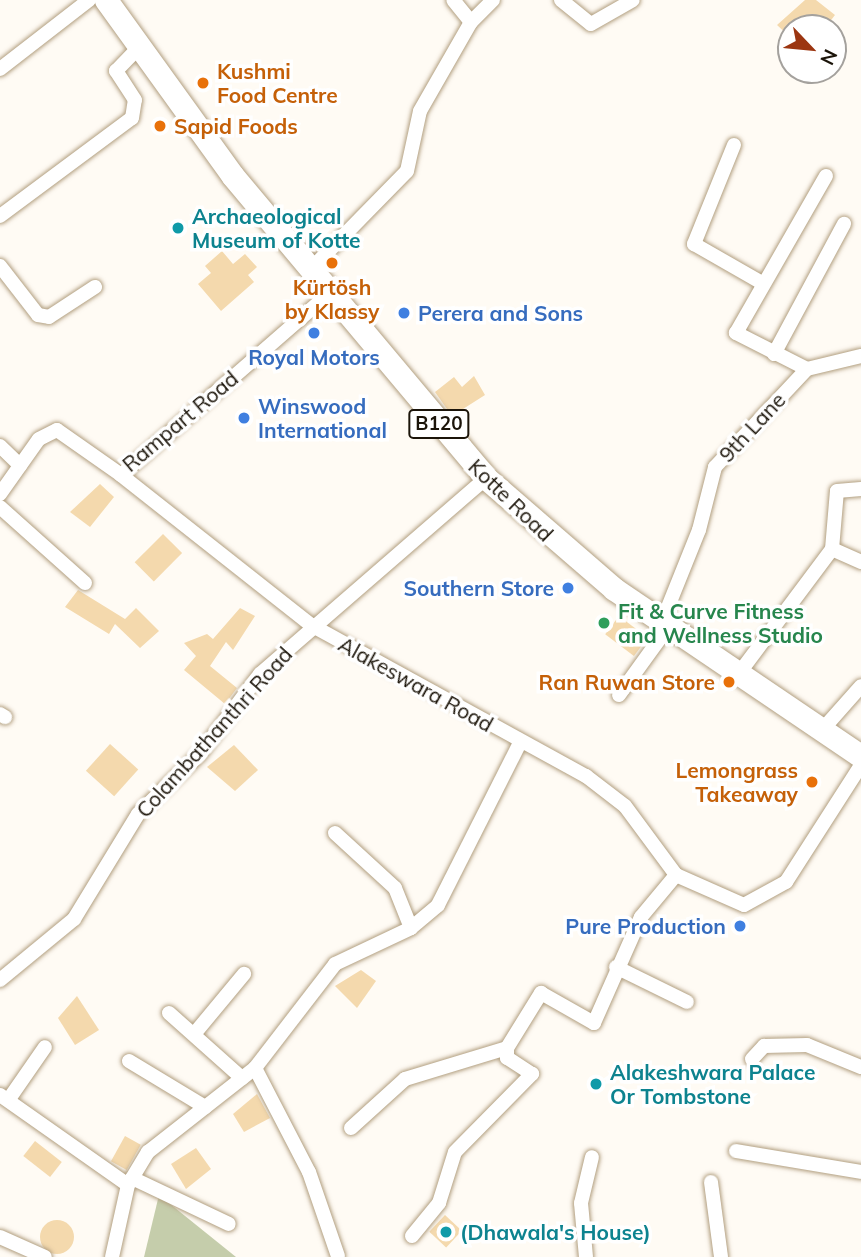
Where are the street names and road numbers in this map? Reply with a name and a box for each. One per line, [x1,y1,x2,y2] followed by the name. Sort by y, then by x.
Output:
[117,365,243,477] street label: Rampart Road
[714,387,790,467] street label: 9th Lane
[408,408,471,440] road number: B120
[464,454,558,546] street label: Kotte Road
[334,631,498,737] street label: Alakeswara Road
[131,642,297,822] street label: Colambathanthri Road

